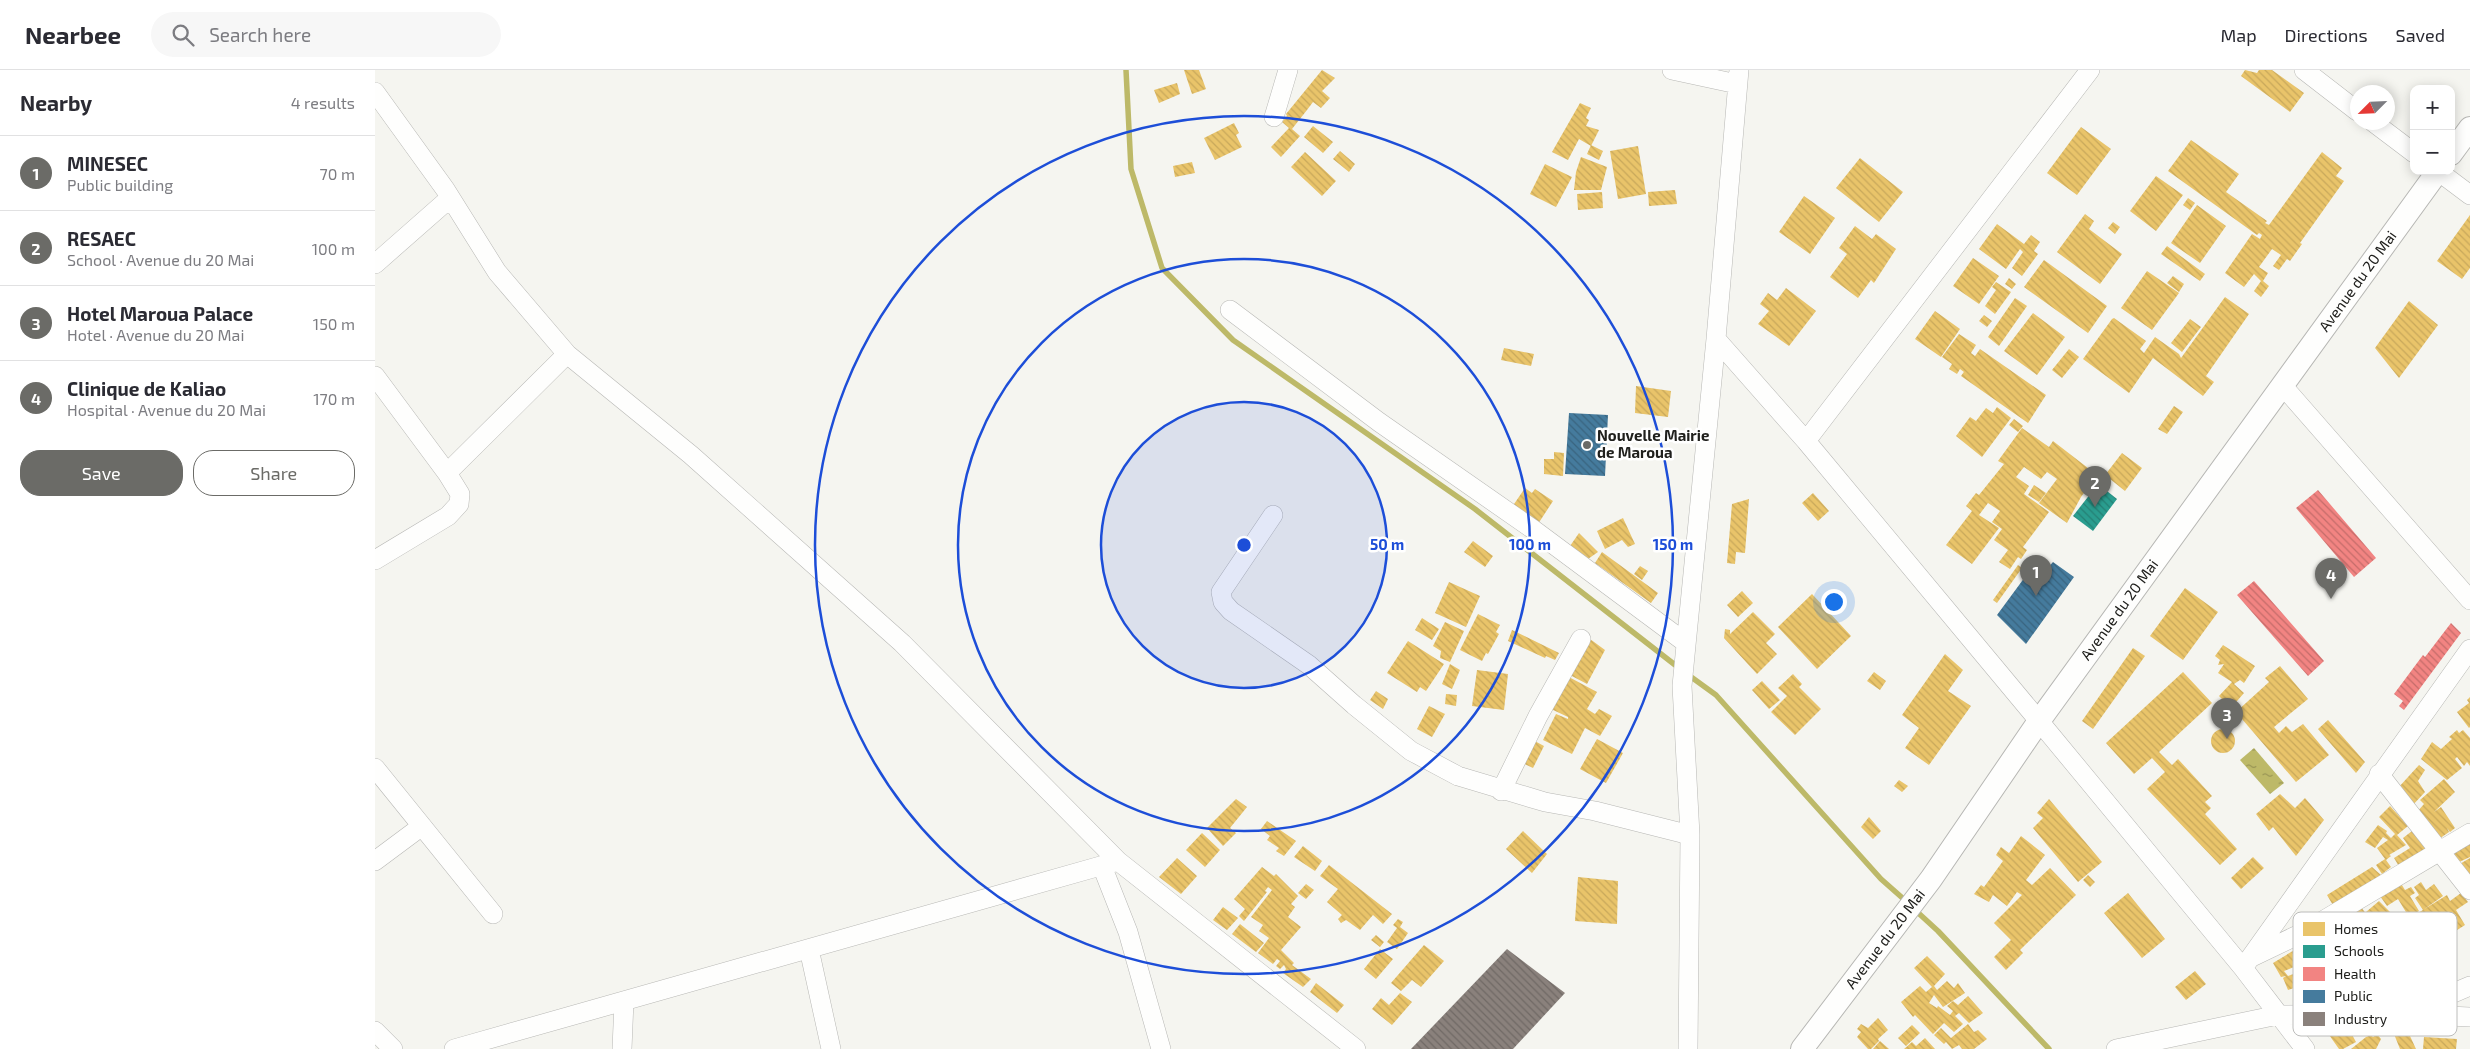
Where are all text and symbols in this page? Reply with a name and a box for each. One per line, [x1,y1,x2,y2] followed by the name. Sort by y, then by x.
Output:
[151,12,501,57] search box
[25,20,121,49] text: Nearbee
[169,21,197,49] icon: search
[209,23,311,46] text: Search here
[2220,24,2257,46] text: Map
[2285,24,2368,46] text: Directions
[2396,24,2445,46] text: Saved
[2350,85,2395,130] north arrow
[2410,85,2455,175] map controls
[2410,85,2455,130] button: +
[20,90,92,115] text: Nearby
[291,93,355,112] text: 4 results
[2410,130,2455,175] button: −
[67,152,148,175] text: MINESEC
[33,164,39,183] text: 1
[320,164,355,183] text: 70 m
[67,175,173,194] text: Public building
[67,227,136,250] text: RESAEC
[2315,227,2400,335] street label: Avenue du 20 Mai
[31,239,41,258] text: 2
[312,239,355,258] text: 100 m
[67,250,254,269] text: School · Avenue du 20 Mai
[67,302,253,325] text: Hotel Maroua Palace
[31,314,41,333] text: 3
[313,314,355,333] text: 150 m
[67,325,244,344] text: Hotel · Avenue du 20 Mai
[67,377,226,400] text: Clinique de Kaliao
[31,389,41,408] text: 4
[313,389,355,408] text: 170 m
[67,400,266,419] text: Hospital · Avenue du 20 Mai
[1597,426,1709,461] place label: Nouvelle Mairie de Maroua
[1581,439,1593,451] marker: Nouvelle Mairie de Maroua
[20,450,183,496] button: Save
[193,450,355,496] button: Share
[2079,466,2111,507] pin: 2
[1370,535,1404,553] text: 50 m
[1509,535,1551,553] text: 100 m
[1653,535,1693,553] text: 150 m
[1235,536,1253,554] centre of rings
[2020,555,2052,596] pin: 1
[2076,555,2161,663] street label: Avenue du 20 Mai
[2315,558,2347,599] pin: 4
[1821,589,1847,615] your location
[2211,698,2243,739] pin: 3
[1841,885,1928,992] street label: Avenue du 20 Mai
[2293,912,2457,1036] legend
[2334,920,2378,937] text: Homes
[2334,942,2384,959] text: Schools
[2334,965,2376,982] text: Health
[2334,987,2373,1004] text: Public
[2334,1010,2388,1027] text: Industry

